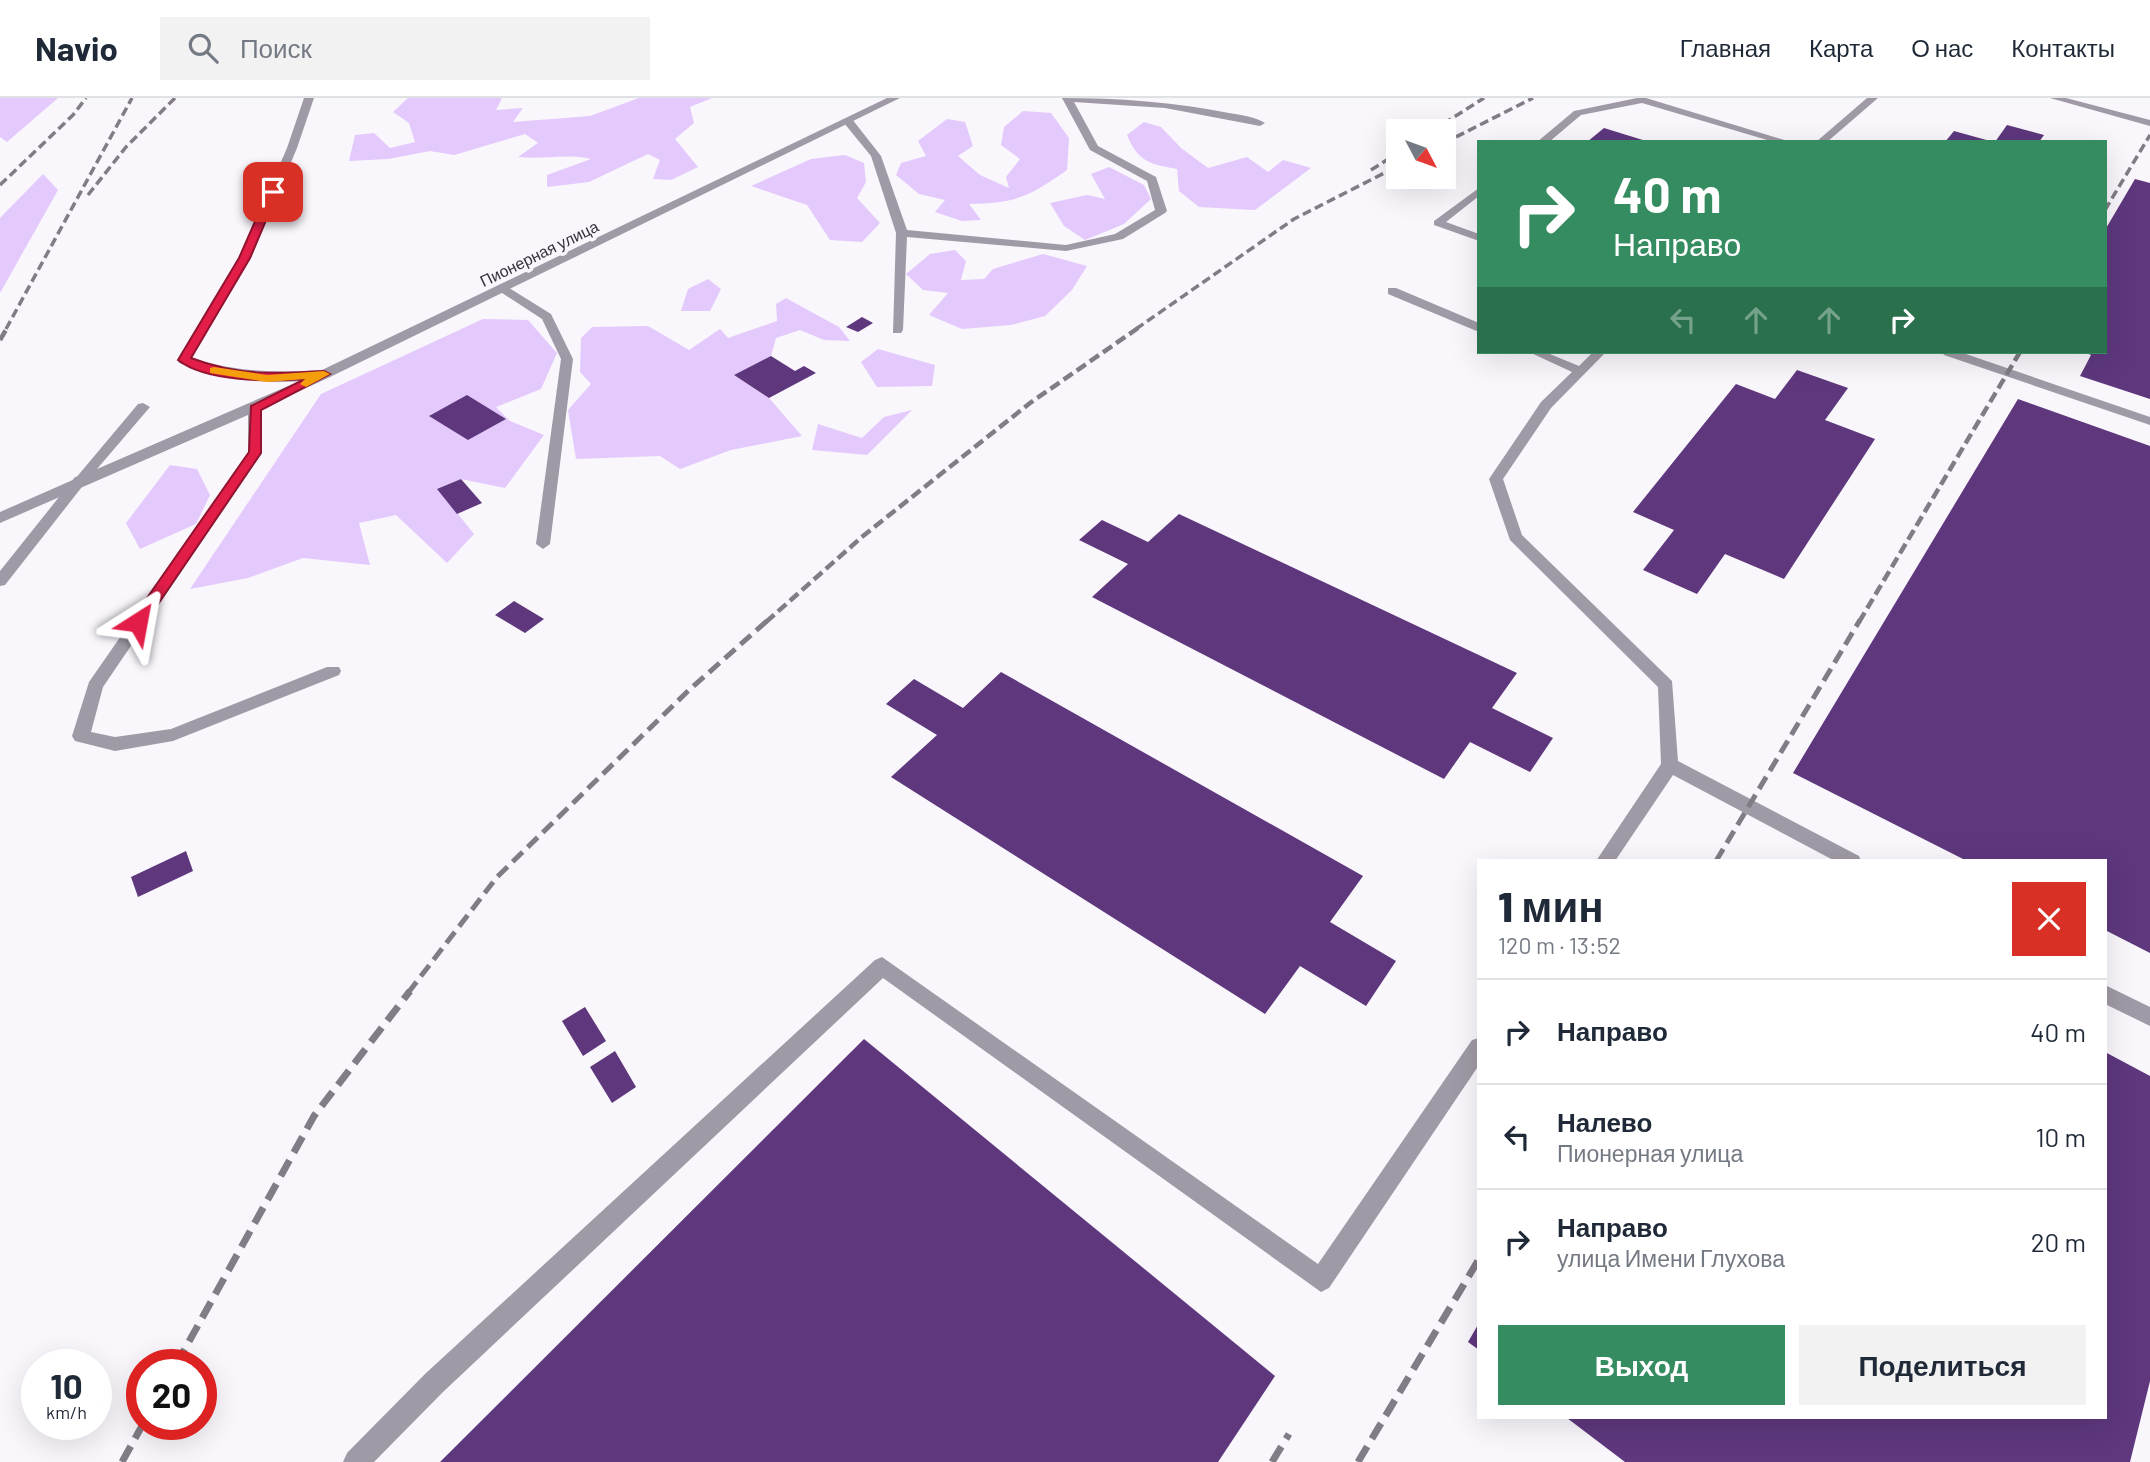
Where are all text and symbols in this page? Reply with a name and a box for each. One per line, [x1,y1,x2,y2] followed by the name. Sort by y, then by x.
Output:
[160,17,650,80] search box
[35,28,118,68] text: Navio
[184,29,222,67] icon: search
[240,32,312,63] text: Поиск
[1680,33,1771,62] text: Главная
[1809,33,1873,62] text: Карта
[1911,33,1973,62] text: О нас
[2011,33,2115,62] text: Контакты
[1386,119,1456,189] north arrow
[1386,119,1456,189] map controls
[243,162,303,222] pin
[1613,164,1721,223] text: 40 m
[1498,168,1589,259] icon: right
[254,173,292,211] icon: arrive
[477,216,601,290] street label: Пионерная улица
[1613,224,1741,262] text: Направо
[1664,301,1702,339] icon: left
[1737,301,1775,339] icon: ahead
[1810,301,1848,339] icon: ahead
[1883,301,1921,339] icon: right
[101,585,175,659] position arrow
[1498,880,1604,930] text: 1 мин
[2012,882,2086,956] button: close
[1498,931,1621,959] text: 120 m · 13:52
[1498,1013,1536,1051] icon: right
[1557,1015,1668,1046] text: Направо
[2030,1016,2086,1047] text: 40 m
[1557,1106,1652,1137] text: Налево
[1498,1118,1536,1156] icon: left
[2036,1121,2086,1152] text: 10 m
[1557,1139,1743,1167] text: Пионерная улица
[1557,1211,1668,1242] text: Направо
[1498,1223,1536,1261] icon: right
[2031,1226,2086,1257] text: 20 m
[1557,1244,1785,1272] text: улица Имени Глухова
[1498,1325,1785,1405] button: Выход
[1799,1325,2086,1405] button: Поделиться
[126,1349,217,1440] speed limit sign: 20
[50,1364,83,1406] text: 10
[46,1401,87,1423] text: km/h

